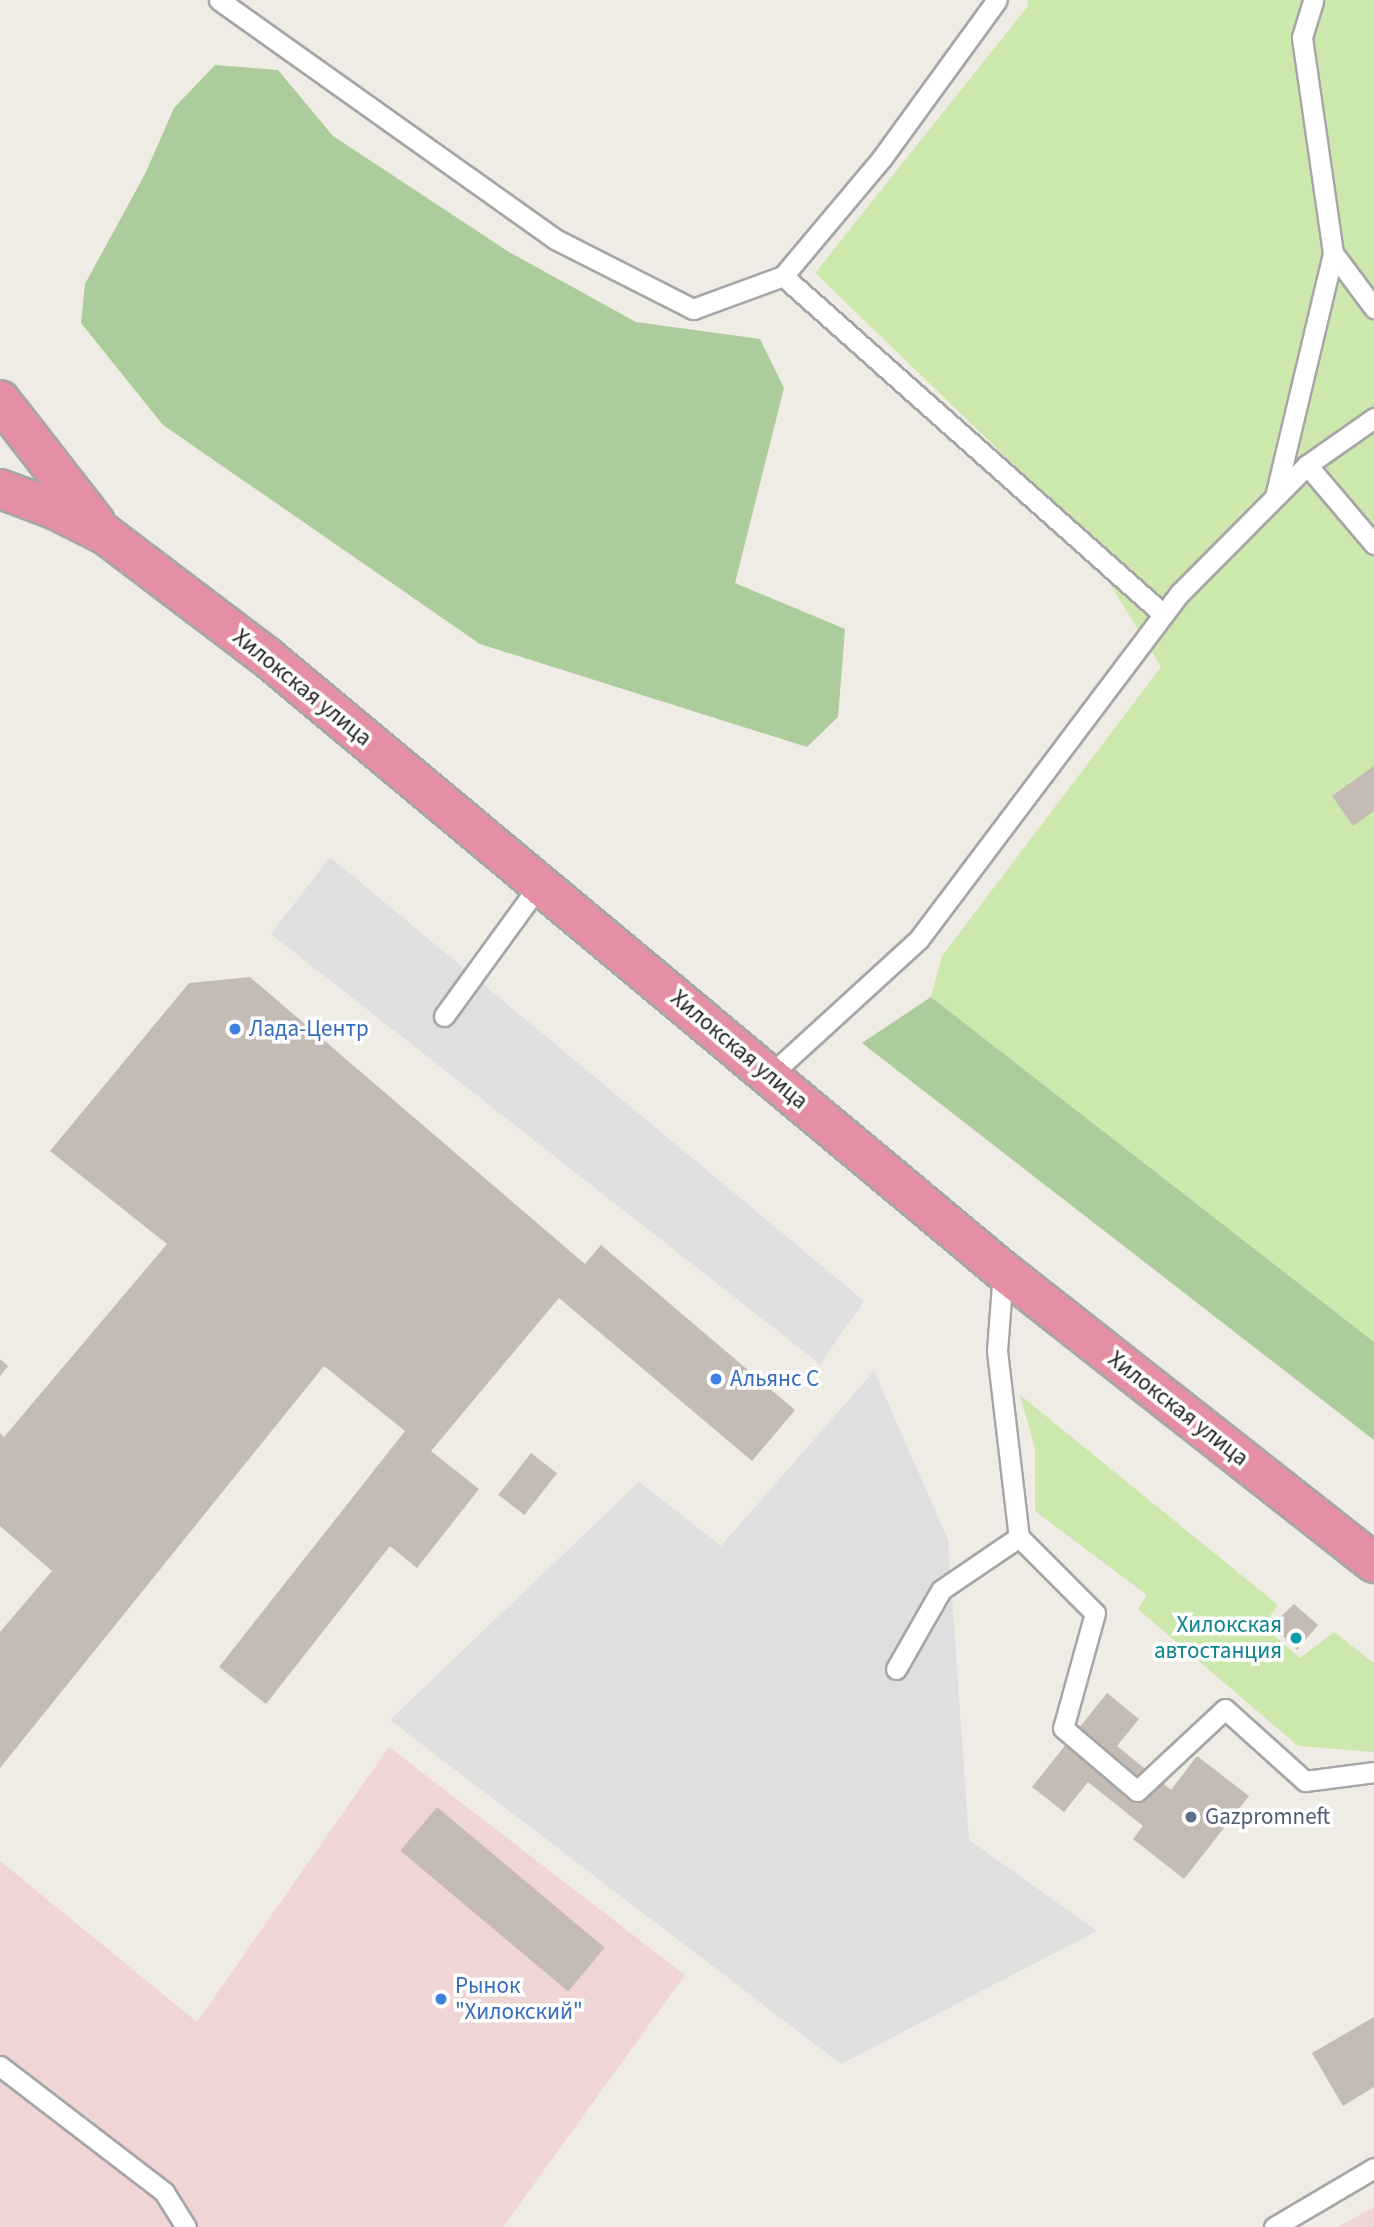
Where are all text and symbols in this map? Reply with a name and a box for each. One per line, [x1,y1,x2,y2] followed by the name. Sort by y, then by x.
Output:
[227,624,377,752] street label: Хилокская улица
[665,985,813,1115] street label: Хилокская улица
[249,1015,369,1043] place label: Лада-Центр
[227,1021,243,1037] marker: Лада-Центр
[1102,1346,1254,1472] street label: Хилокская улица
[730,1365,819,1393] place label: Альянс С
[708,1371,724,1387] marker: Альянс С
[1154,1611,1282,1665] place label: Хилокская автостанция
[1288,1630,1304,1646] marker: Хилокская автостанция
[1205,1803,1330,1831] place label: Gazpromneft
[1183,1809,1199,1825] marker: Gazpromneft
[455,1972,583,2026] place label: Рынок "Хилокский"
[433,1991,449,2007] marker: Рынок "Хилокский"

